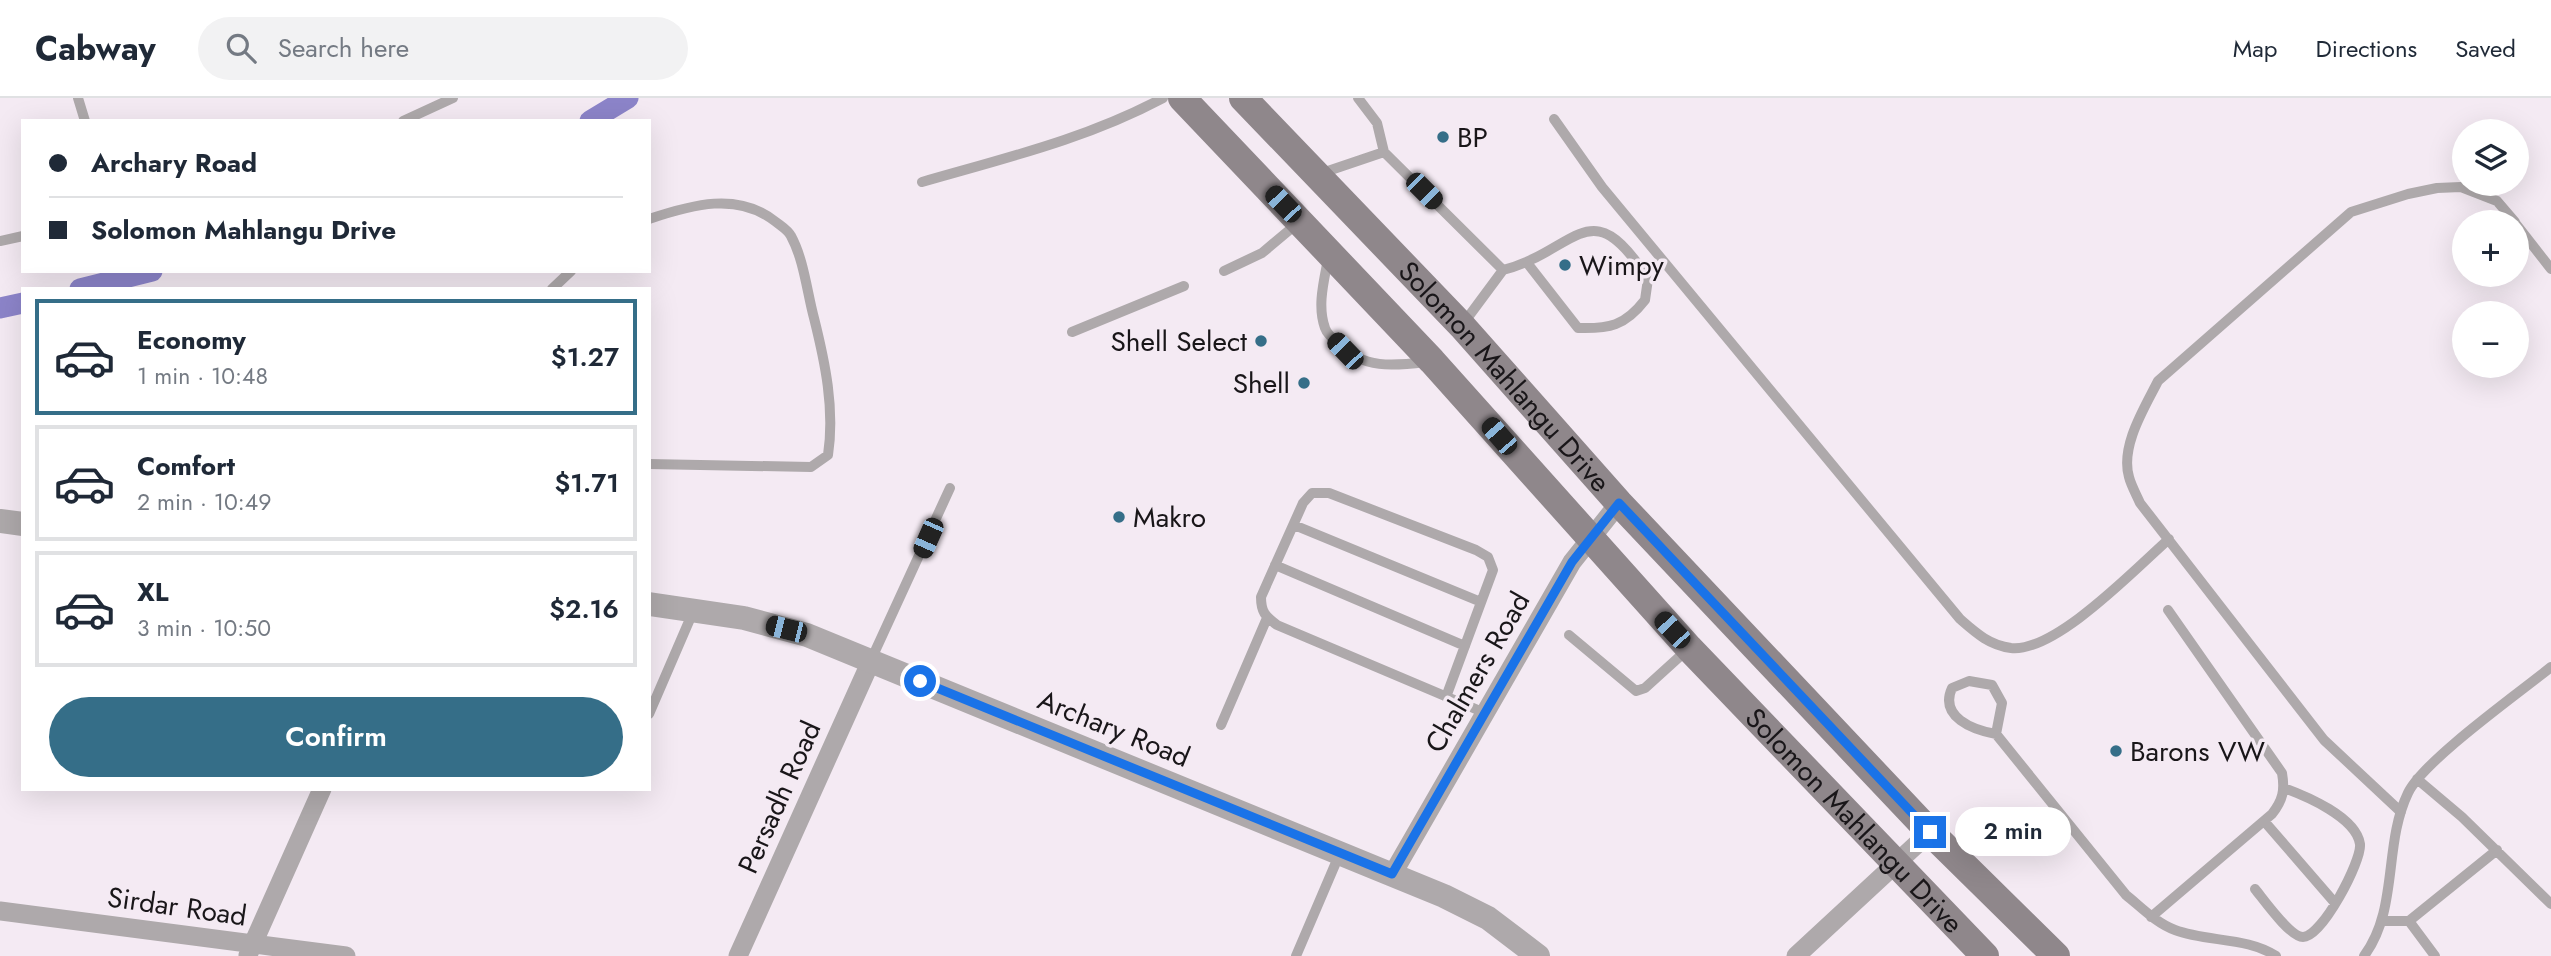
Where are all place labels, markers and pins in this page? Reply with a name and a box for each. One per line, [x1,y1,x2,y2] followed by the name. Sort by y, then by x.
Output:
[1457,117,1488,158] place label: BP
[1435,129,1451,145] marker: BP
[1579,245,1664,286] place label: Wimpy
[1557,257,1573,273] marker: Wimpy
[1111,321,1247,362] place label: Shell Select
[1253,333,1269,349] marker: Shell Select
[1233,363,1290,404] place label: Shell
[1296,375,1312,391] marker: Shell
[1133,497,1206,538] place label: Makro
[1111,509,1127,525] marker: Makro
[2130,731,2265,772] place label: Barons VW
[2108,743,2124,759] marker: Barons VW

